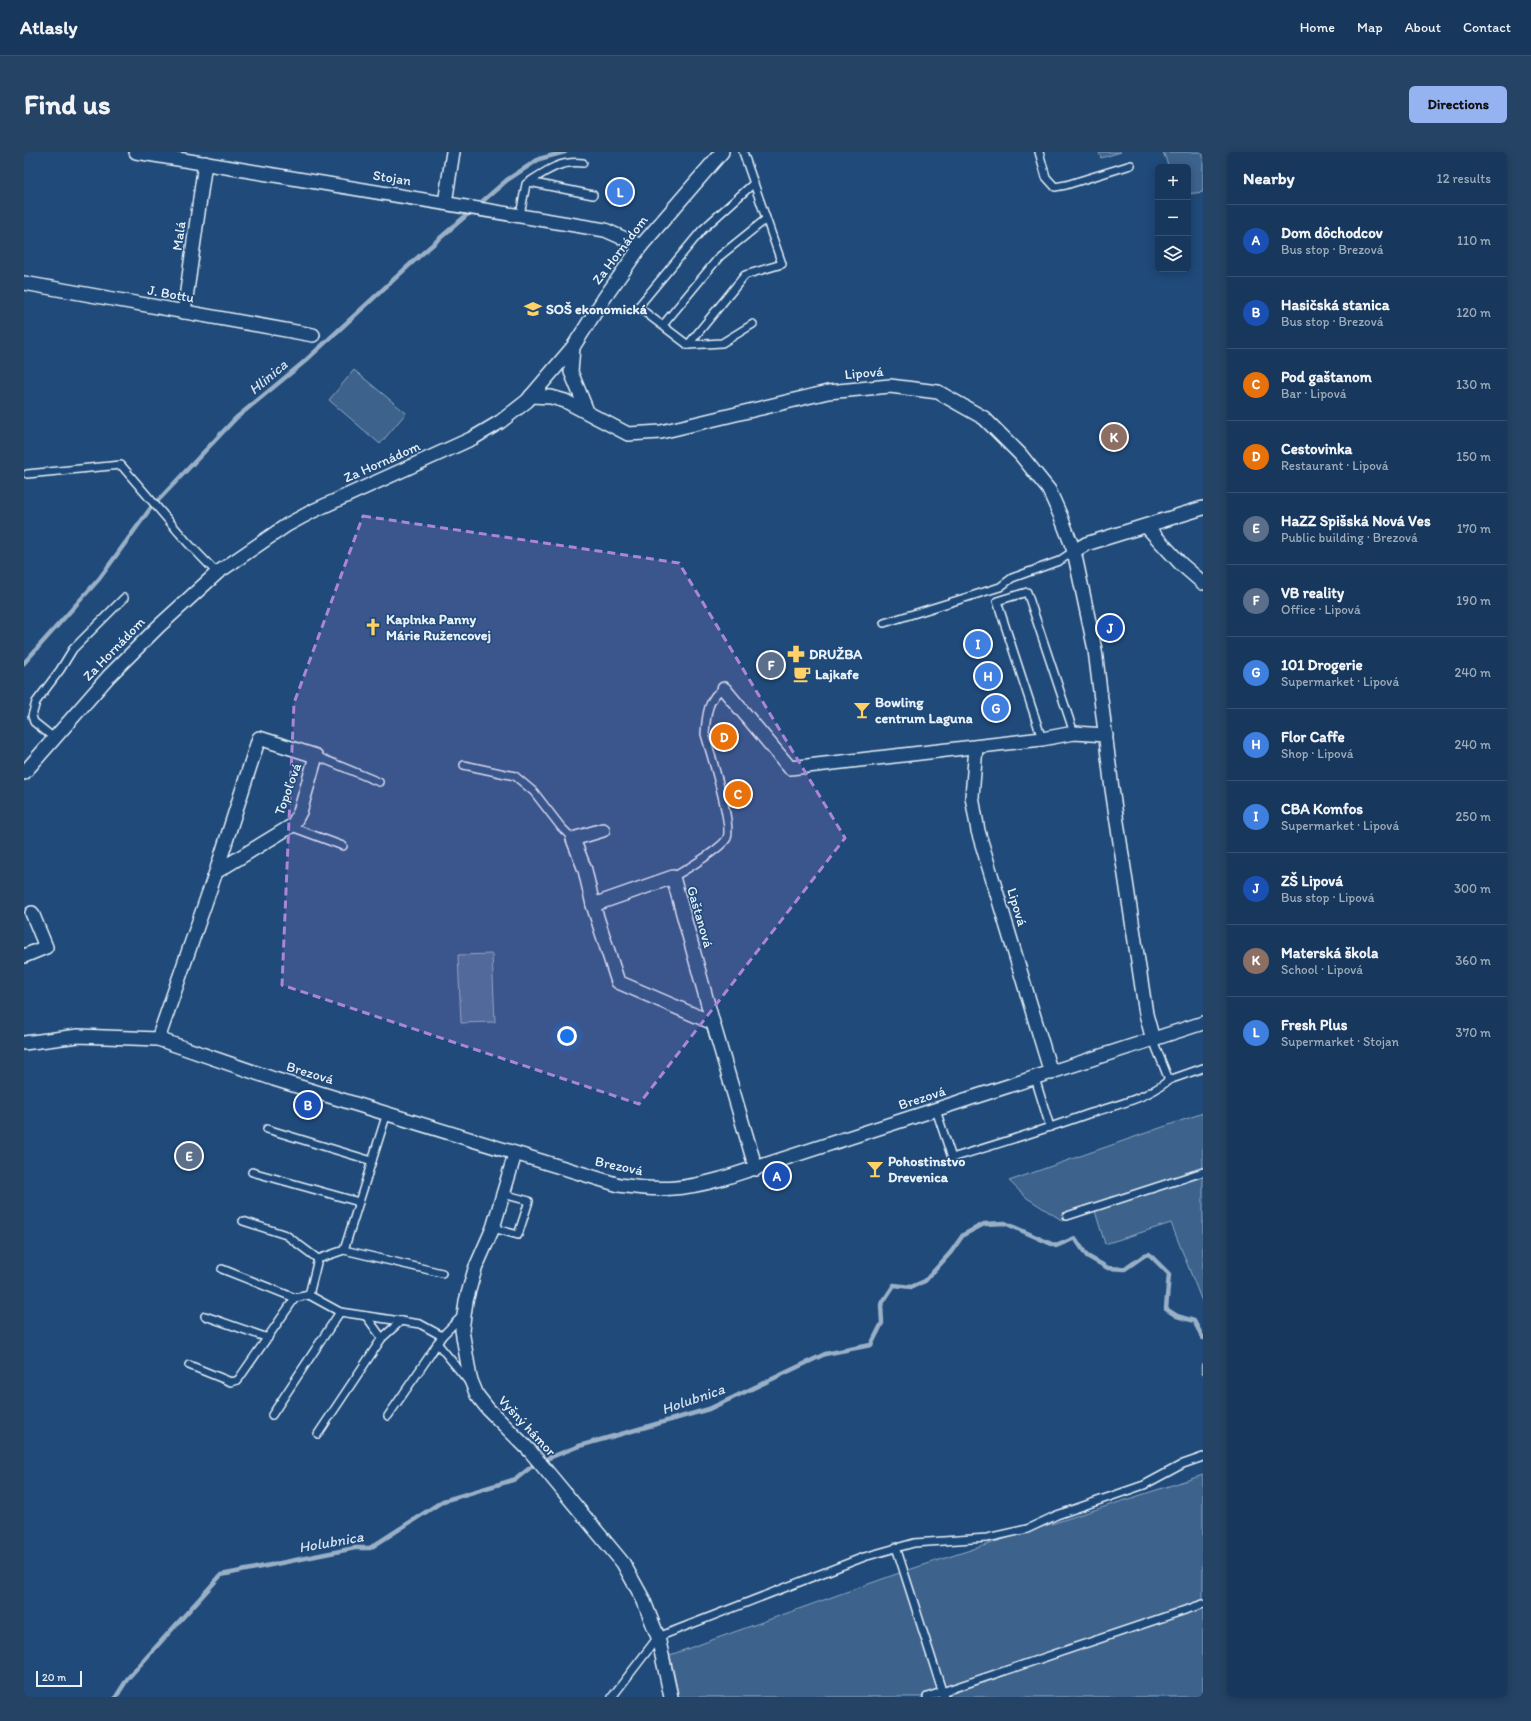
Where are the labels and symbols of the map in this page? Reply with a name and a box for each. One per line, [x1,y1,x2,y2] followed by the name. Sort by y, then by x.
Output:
[372,167,412,189] street label: Stojan
[607,177,633,207] pin: L
[589,212,652,288] street label: Za Hornádom
[169,219,190,252] street label: Malá
[146,282,196,307] street label: J. Bottu
[523,299,543,319] school or university icon: SOŠ ekonomická
[546,301,648,318] place label: SOŠ ekonomická
[245,355,291,398] water label: Hlinica
[844,363,885,383] street label: Lipová
[1101,422,1127,452] pin: K
[341,437,423,486] street label: Za Hornádom
[386,611,491,644] place label: Kaplnka Panny Márie Ružencovej
[79,613,149,684] street label: Za Hornádom
[1097,613,1123,643] pin: J
[363,617,383,637] church icon: Kaplnka Panny Márie Ružencovej
[965,629,991,659] pin: I
[786,644,806,664] pharmacy icon: DRUŽBA
[809,646,863,663] place label: DRUŽBA
[758,650,784,680] pin: F
[975,661,1001,691] pin: H
[792,664,812,684] cafe icon: Lajkafe
[815,666,859,683] place label: Lajkafe
[983,693,1009,723] pin: G
[875,694,973,727] place label: Bowling centrum Laguna
[852,700,872,720] bar icon: Bowling centrum Laguna
[711,722,737,752] pin: D
[271,760,305,817] street label: Topoľová
[725,779,751,809] pin: C
[683,884,717,951] street label: Gaštanová
[1003,886,1031,929] street label: Lipová
[557,1026,577,1046] your location
[284,1058,336,1088] street label: Brezová
[896,1082,948,1114] street label: Brezová
[295,1090,321,1120] pin: B
[176,1141,202,1171] pin: E
[593,1153,645,1180] street label: Brezová
[888,1153,965,1186] place label: Pohostinstvo Drevenica
[865,1159,885,1179] bar icon: Pohostinstvo Drevenica
[764,1161,790,1191] pin: A
[659,1380,727,1418] water label: Holubnica
[495,1392,560,1460] street label: Vyšný hámor
[297,1527,365,1557] water label: Holubnica
[36,1669,82,1688] scale bar

